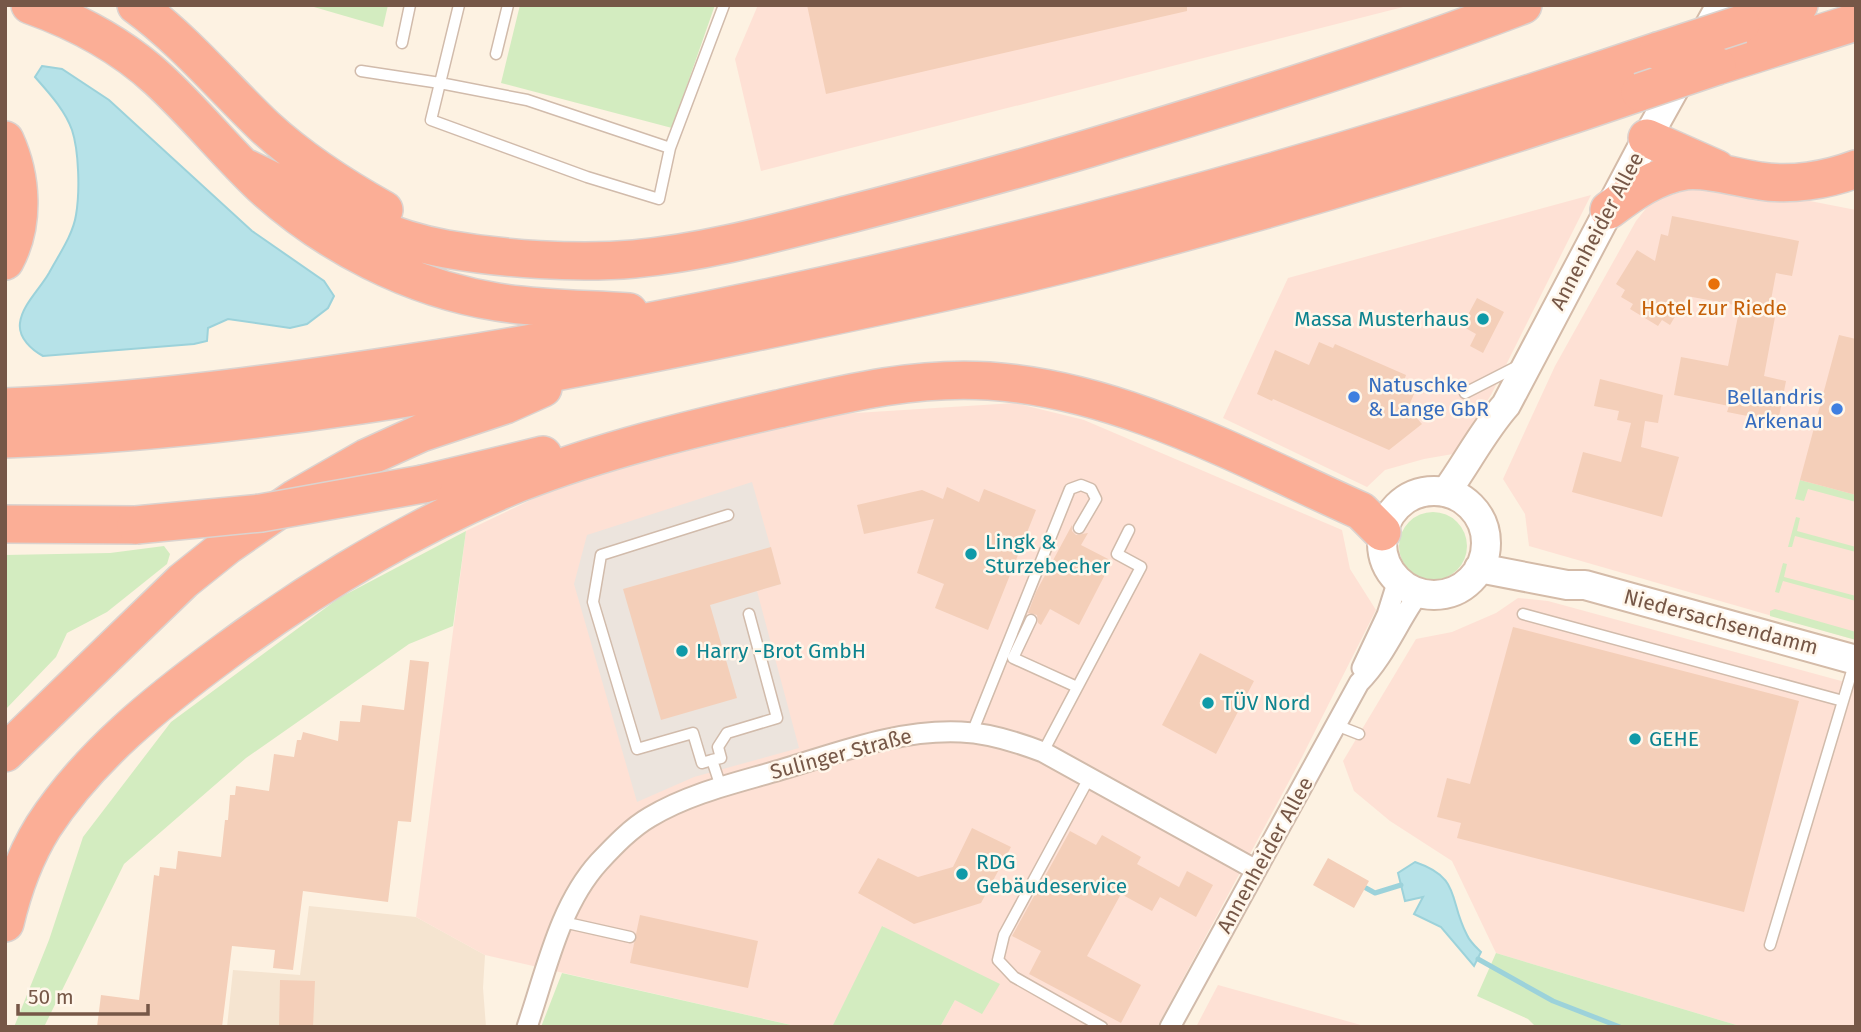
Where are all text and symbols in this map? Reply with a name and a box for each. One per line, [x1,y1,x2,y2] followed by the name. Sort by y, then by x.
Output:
[1544,148,1650,314] street label: Annenheider Allee
[1706,276,1722,292] marker: Hotel zur Riede
[1641,295,1787,321] place label: Hotel zur Riede
[1294,306,1469,332] place label: Massa Musterhaus
[1475,311,1491,327] marker: Massa Musterhaus
[1368,372,1489,422] place label: Natuschke & Lange GbR
[1726,384,1823,434] place label: Bellandris Arkenau
[1346,389,1362,405] marker: Natuschke & Lange GbR
[1829,401,1845,417] marker: Bellandris Arkenau
[985,529,1110,579] place label: Lingk & Sturzebecher
[963,546,979,562] marker: Lingk & Sturzebecher
[1621,584,1821,660] street label: Niedersachsendamm
[696,638,866,664] place label: Harry -Brot GmbH
[674,643,690,659] marker: Harry -Brot GmbH
[1222,690,1311,716] place label: TÜV Nord
[1200,695,1216,711] marker: TÜV Nord
[767,723,915,785] street label: Sulinger Straße
[1649,726,1699,752] place label: GEHE
[1627,731,1643,747] marker: GEHE
[1211,772,1319,938] street label: Annenheider Allee
[976,849,1127,899] place label: RDG Gebäudeservice
[954,866,970,882] marker: RDG Gebäudeservice
[18,972,147,1016] scale bar
[28,984,74,1010] text: 50 m

